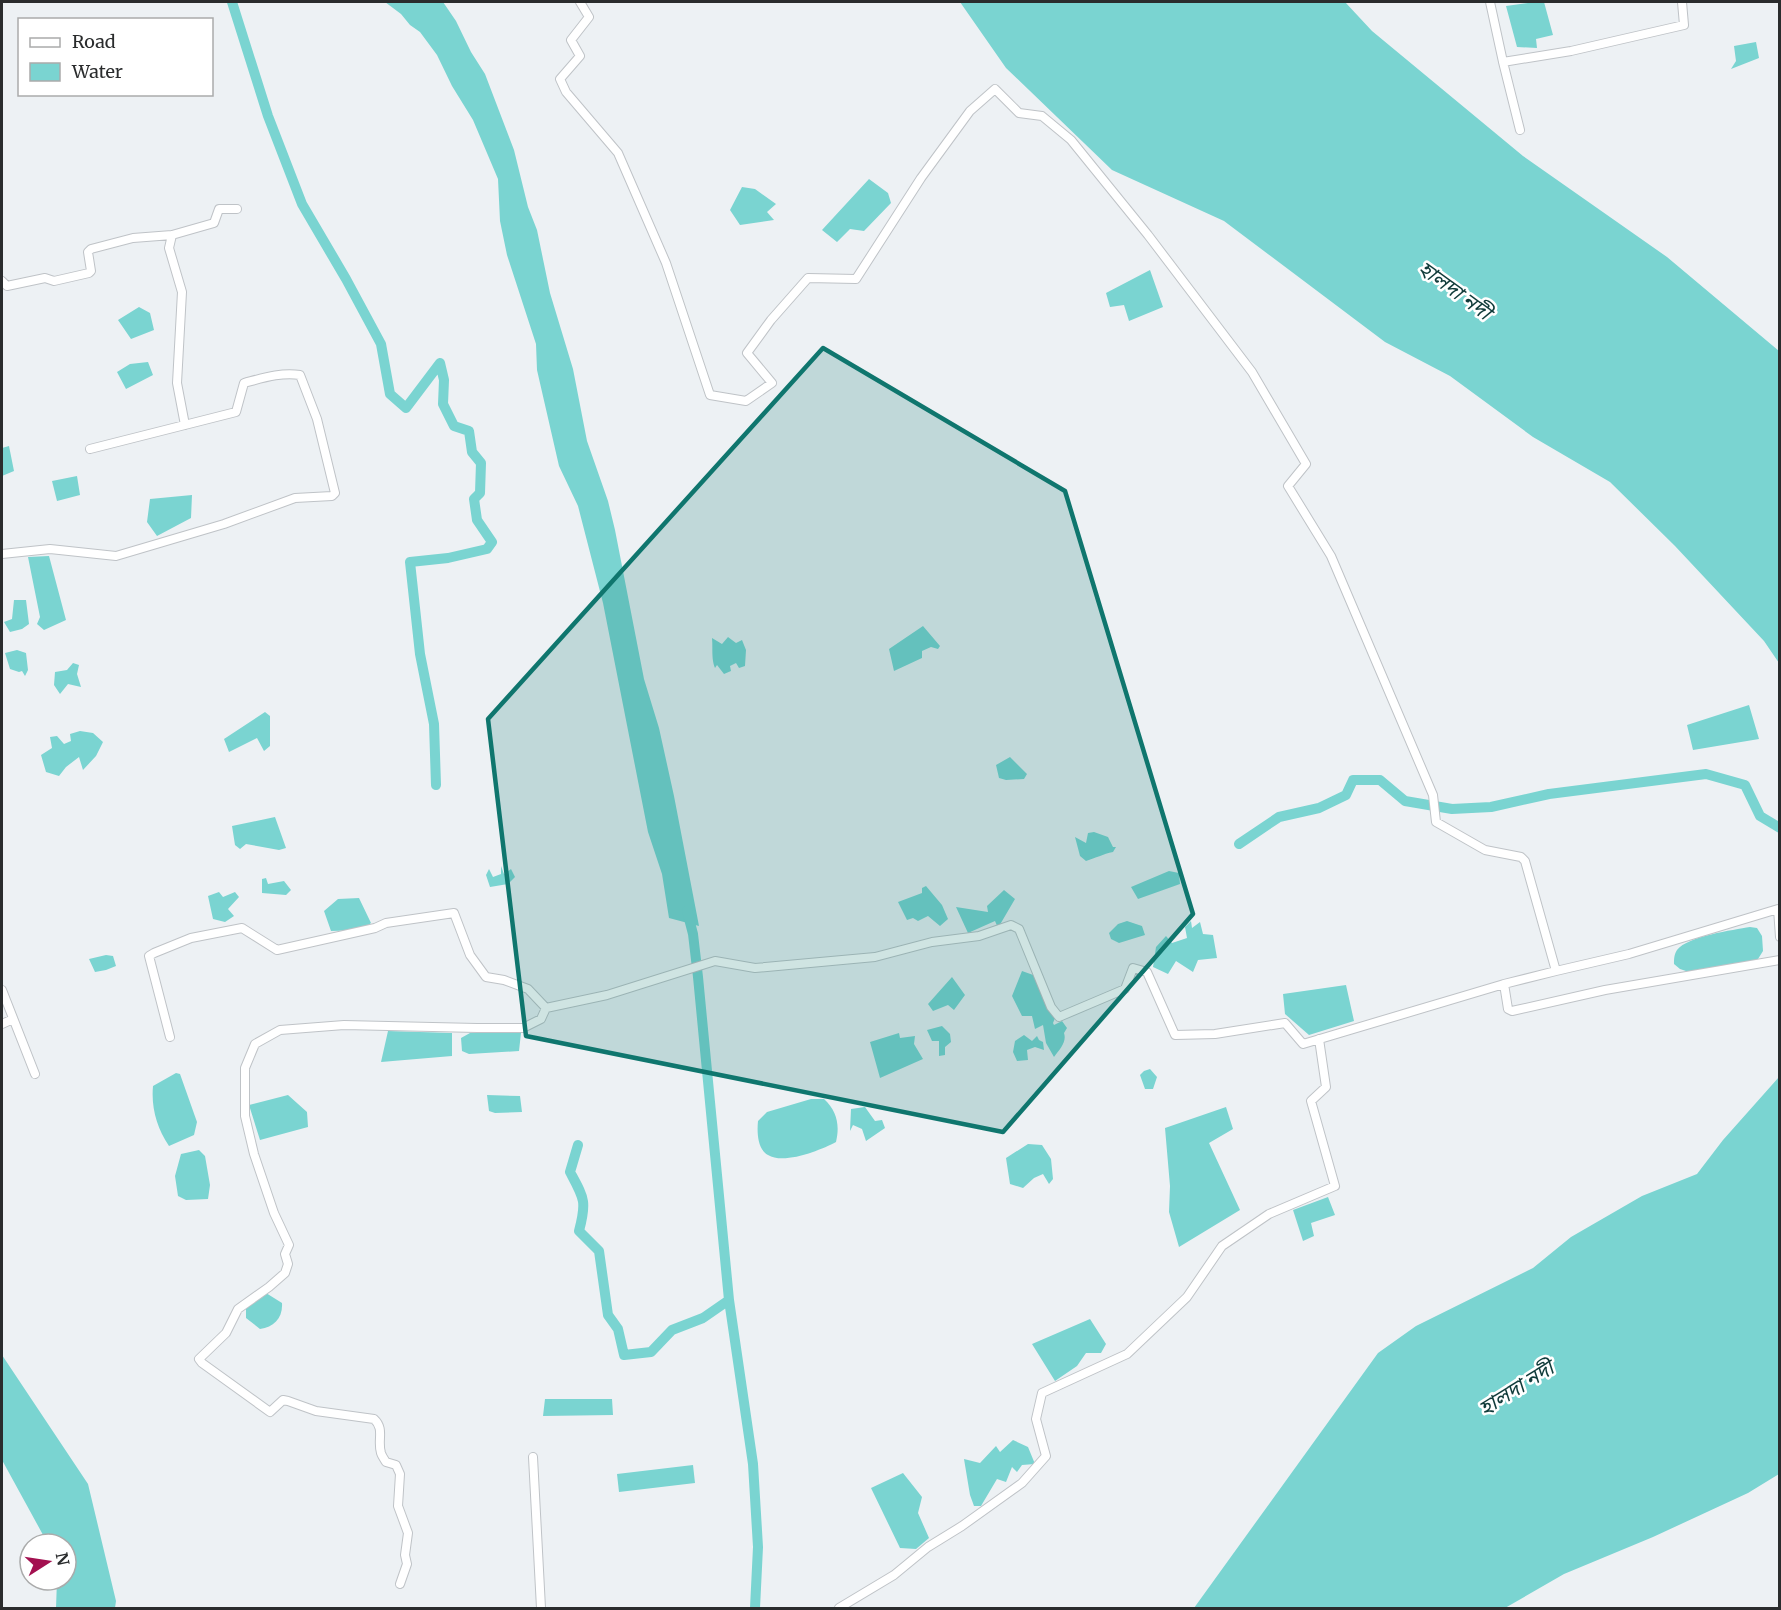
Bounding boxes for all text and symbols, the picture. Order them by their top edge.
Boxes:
legend [18,18,213,96]
text: Road [72,30,116,53]
text: Water [71,60,123,83]
water label: হালদা নদী [1413,254,1500,328]
water label: হালদা নদী [1473,1352,1562,1422]
north arrow [18,1532,78,1592]
text: N [52,1551,74,1567]

